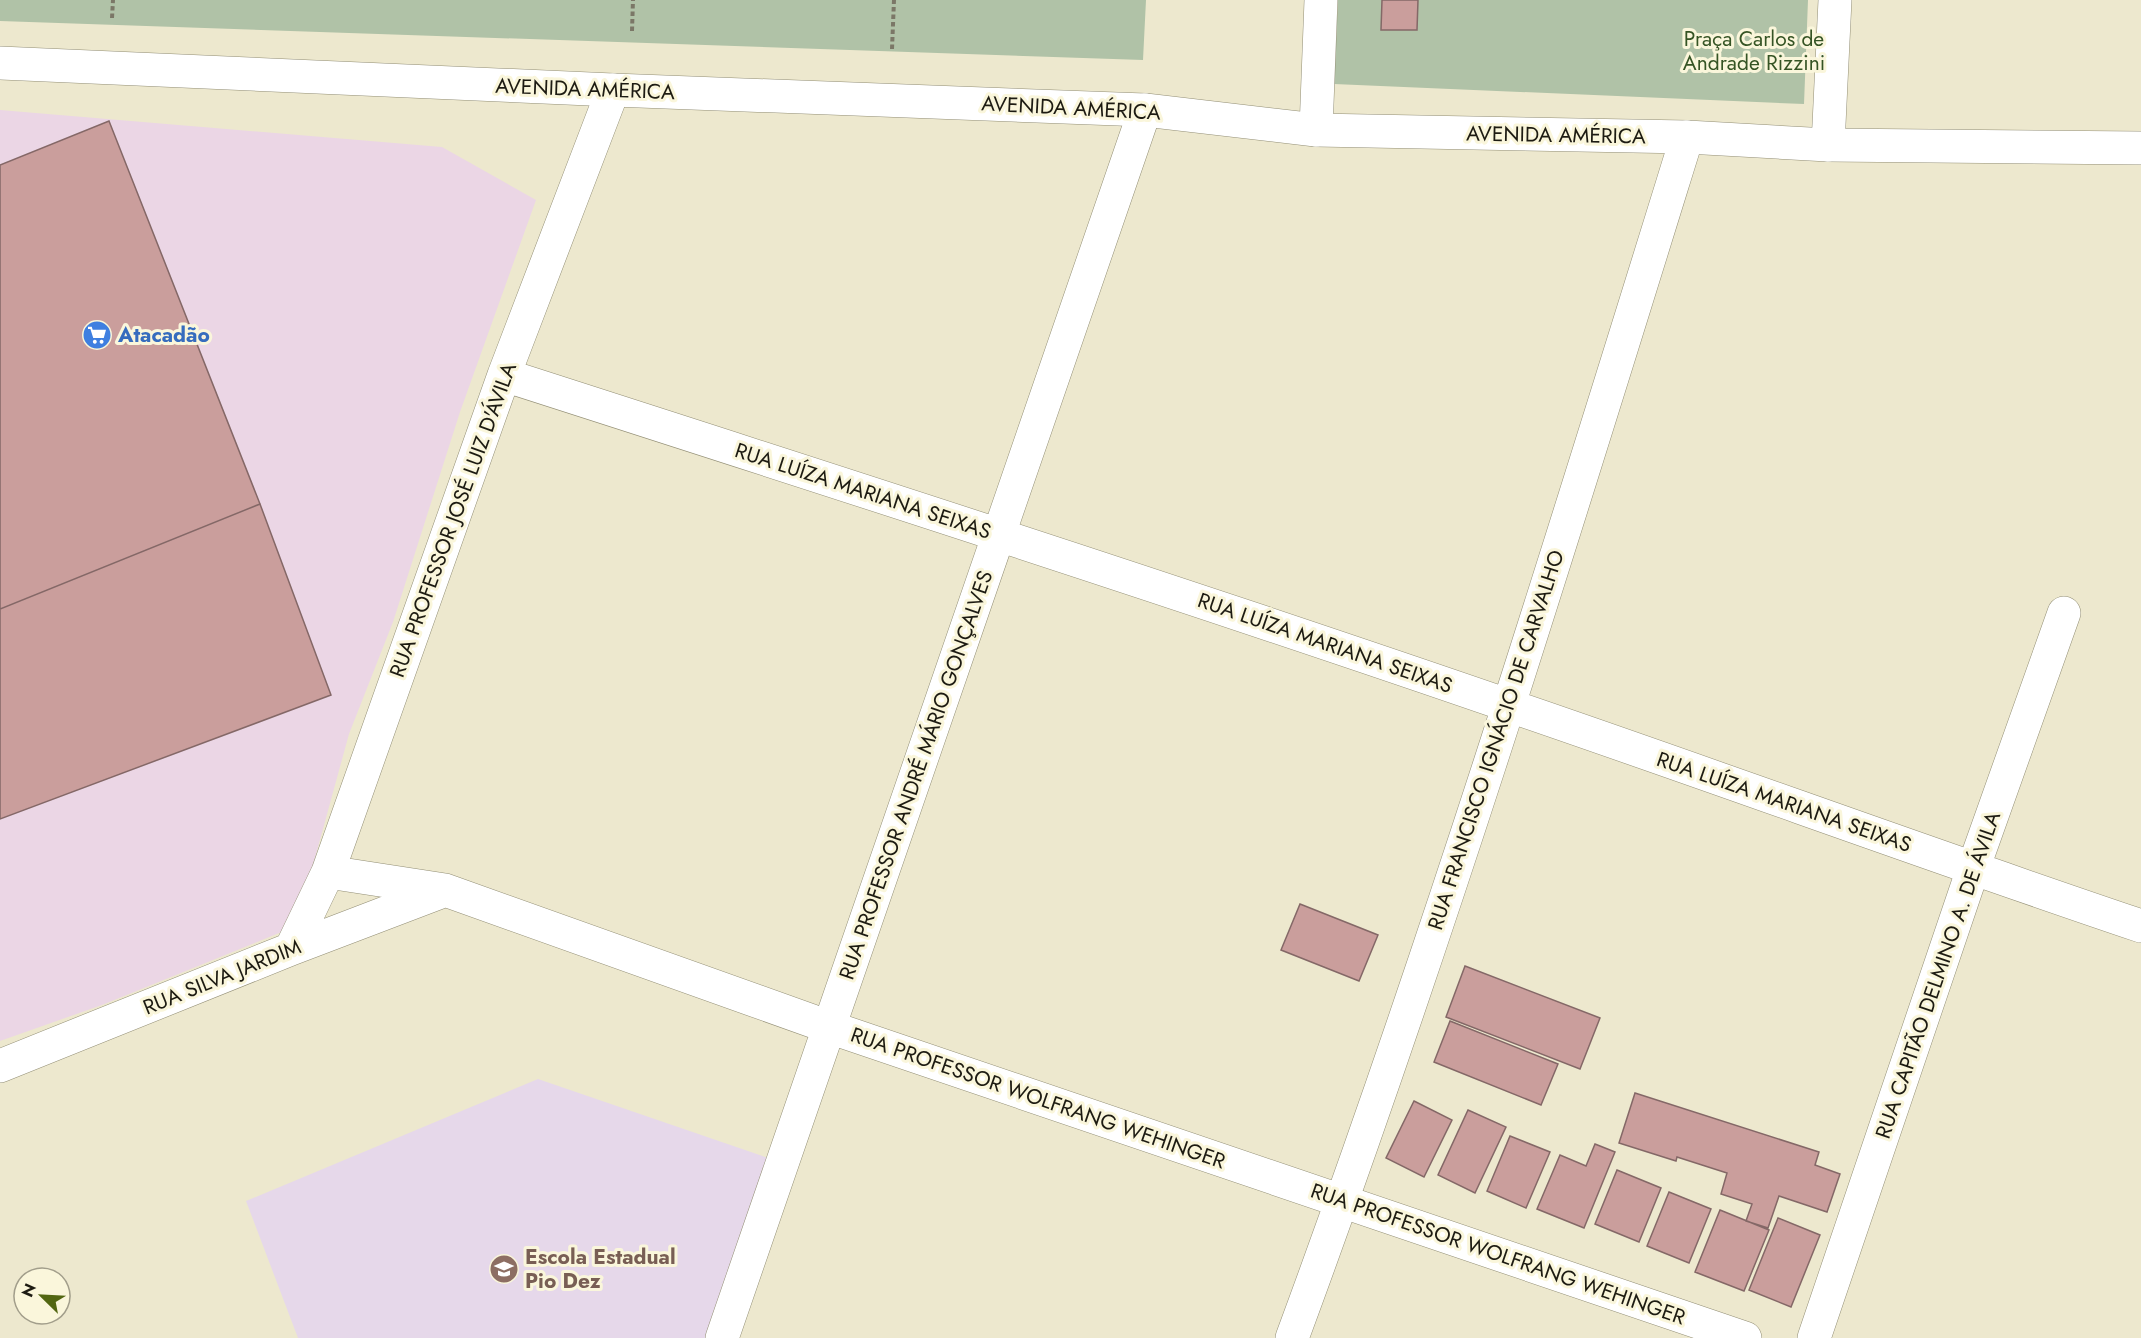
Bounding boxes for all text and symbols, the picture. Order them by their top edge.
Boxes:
park label: Praça Carlos de Andrade Rizzini [1683,24,1825,78]
street label: AVENIDA AMÉRICA [495,71,675,107]
street label: AVENIDA AMÉRICA [981,88,1162,128]
street label: AVENIDA AMÉRICA [1466,118,1646,152]
supermarket icon: Atacadão [81,319,113,351]
place label: Atacadão [117,320,210,350]
street label: RUA PROFESSOR JOSÉ LUIZ D'ÁVILA [382,358,524,682]
street label: RUA LUÍZA MARIANA SEIXAS [731,435,995,547]
street label: RUA FRANCISCO IGNÁCIO DE CARVALHO [1420,546,1572,934]
street label: RUA PROFESSOR ANDRÉ MÁRIO GONÇALVES [832,566,1000,984]
street label: RUA LUÍZA MARIANA SEIXAS [1194,585,1456,701]
street label: RUA LUÍZA MARIANA SEIXAS [1653,744,1915,860]
street label: RUA CAPITÃO DELMINO A. DE ÁVILA [1868,807,2008,1142]
street label: RUA SILVA JARDIM [138,932,306,1022]
street label: RUA PROFESSOR WOLFRANG WEHINGER [847,1020,1230,1176]
street label: RUA PROFESSOR WOLFRANG WEHINGER [1307,1176,1690,1332]
place label: Escola Estadual Pio Dez [525,1242,676,1296]
school or university icon: Escola Estadual Pio Dez [488,1253,520,1285]
north arrow [12,1266,72,1326]
text: N [16,1280,42,1301]

